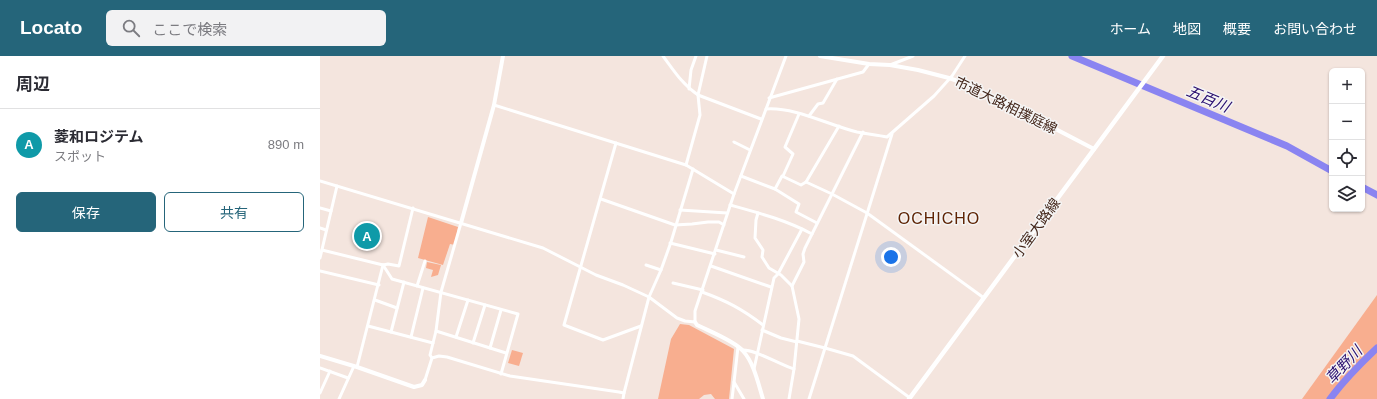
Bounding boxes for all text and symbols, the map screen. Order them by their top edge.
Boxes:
search box [106,10,386,46]
text: Locato [20,17,82,38]
icon: search [120,17,142,39]
text: ここで検索 [152,21,227,38]
text: ホーム [1109,21,1151,37]
text: 地図 [1173,21,1201,37]
text: 概要 [1223,21,1251,37]
text: お問い合わせ [1273,21,1357,37]
map controls [1329,68,1365,212]
button: + [1329,68,1365,104]
street label: 市道大路相撲庭線 [952,73,1060,137]
text: 周辺 [16,75,50,94]
water label: 五百川 [1184,82,1234,116]
button: − [1329,104,1365,140]
text: 菱和ロジテム [54,128,144,145]
text: A [24,137,34,152]
text: 890 m [268,137,304,152]
button: locate [1329,140,1365,176]
text: スポット [54,149,106,164]
button: layers [1329,176,1365,212]
button: 保存 [16,192,156,232]
button: 共有 [164,192,304,232]
street label: 小室大路線 [1009,195,1063,261]
district label: OCHICHO [898,210,980,227]
pin: A [354,221,380,251]
your location [881,247,901,267]
water label: 草野川 [1322,341,1367,387]

